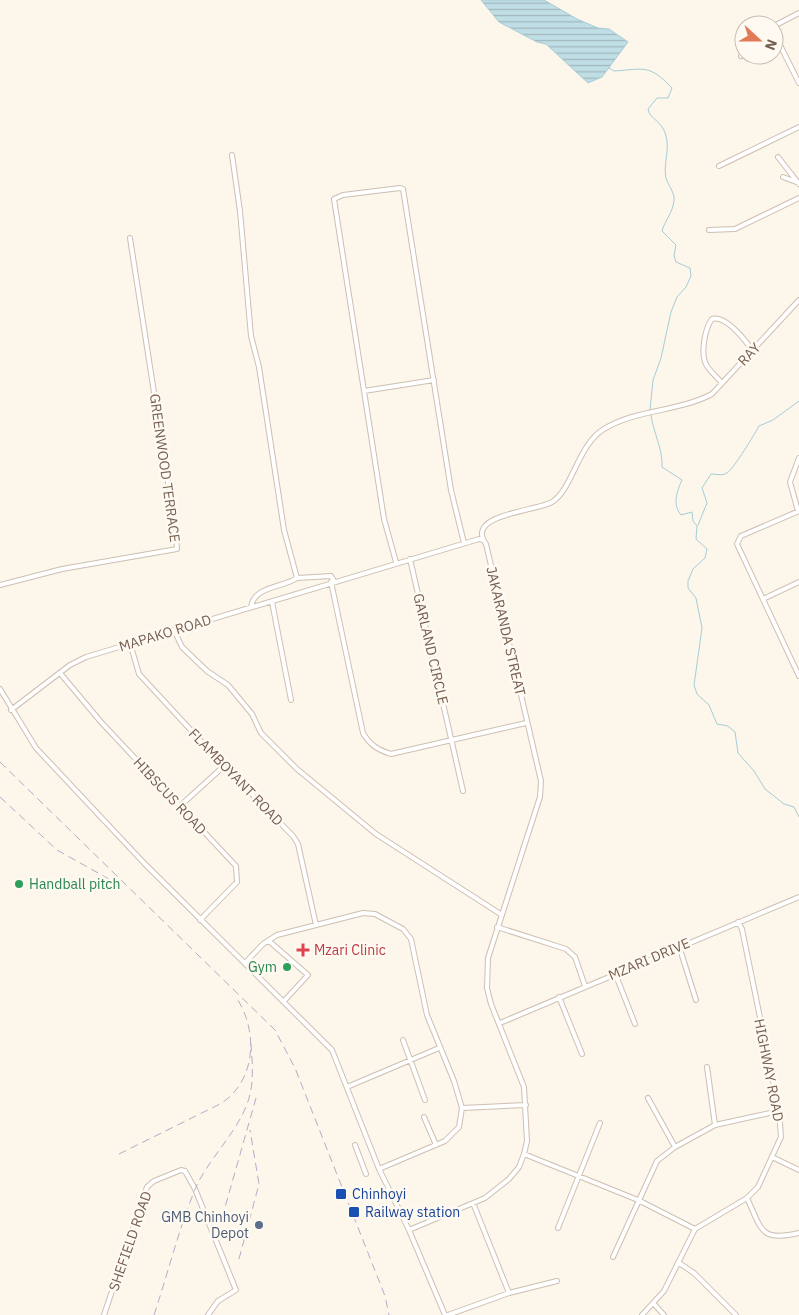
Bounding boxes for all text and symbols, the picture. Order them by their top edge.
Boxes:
north arrow [734,15,784,65]
text: N [761,37,781,53]
street label: RAY [734,338,765,369]
street label: GREENWOOD TERRACE [146,393,184,543]
street label: JAKARANDA STREAT [482,564,530,698]
street label: GARLAND CIRCLE [409,592,453,706]
street label: MAPAKO ROAD [117,610,213,656]
street label: FLAMBOYANT ROAD [185,724,287,830]
street label: HIBSCUS ROAD [130,754,210,838]
place label: Handball pitch [29,875,120,893]
marker: Handball pitch [13,878,25,890]
street label: MZARI DRIVE [605,934,693,984]
place label: Mzari Clinic [314,941,386,959]
marker: Mzari Clinic [296,943,310,957]
place label: Gym [248,958,277,976]
marker: Gym [281,961,293,973]
street label: HIGHWAY ROAD [750,1017,788,1123]
place label: Chinhoyi [352,1185,406,1203]
marker: Chinhoyi [334,1187,348,1201]
street label: SHEFIELD ROAD [104,1189,156,1293]
place label: Railway station [365,1203,460,1221]
marker: Railway station [347,1205,361,1219]
place label: GMB Chinhoyi Depot [161,1208,249,1242]
marker: GMB Chinhoyi Depot [253,1219,265,1231]

